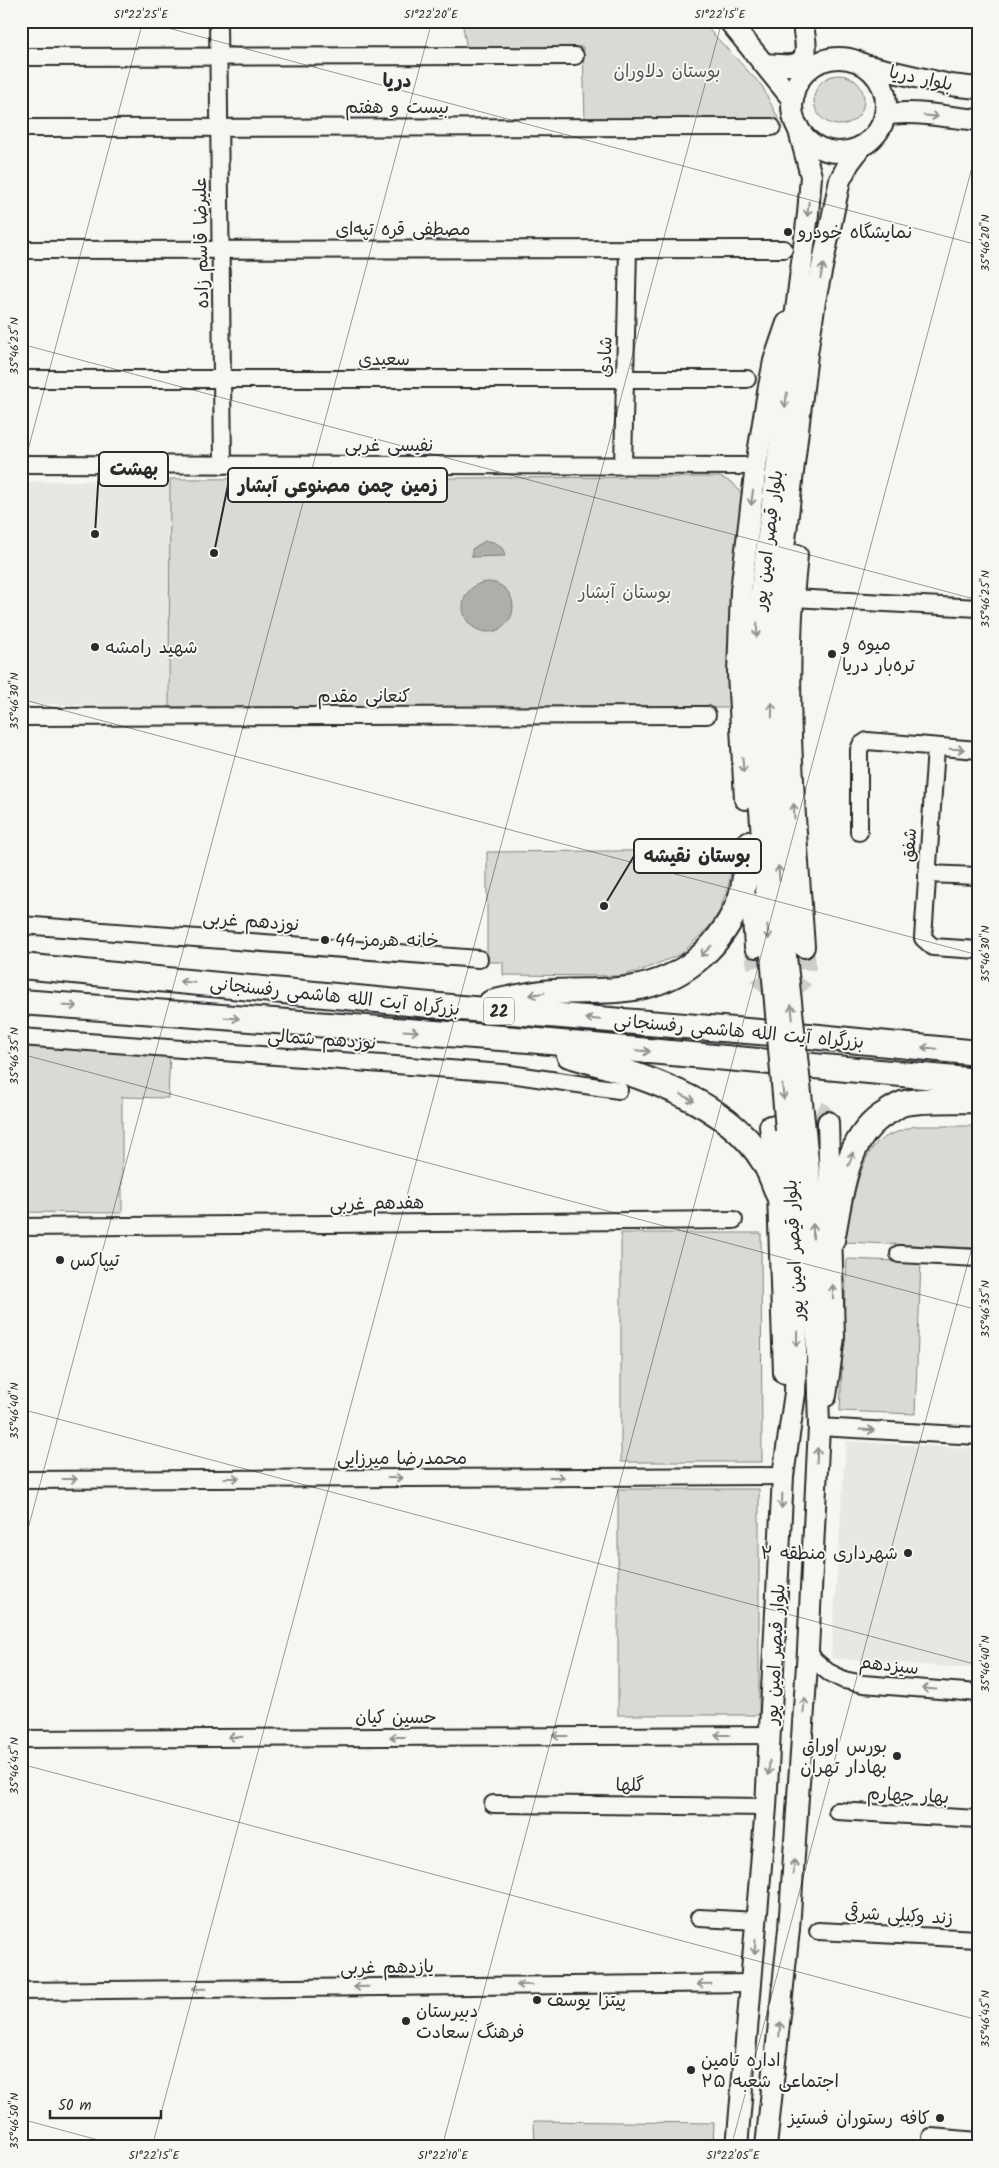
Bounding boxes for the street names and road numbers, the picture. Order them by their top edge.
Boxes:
street label: بلوار دریا [886,59,955,100]
street label: بیست و هفتم [345,94,449,123]
street label: علیرضا قاسم زاده [187,177,218,309]
street label: مصطفی قره تپه‌ای [335,216,471,245]
street label: شادی [591,336,622,378]
street label: سعیدی [358,346,410,375]
street label: نفیسی غربی [345,432,433,461]
street label: بلوار قیصر امین پور [746,469,792,614]
street label: کنعانی مقدم [317,683,411,712]
street label: شفق [895,827,926,863]
street label: نوزدهم غربی [202,905,300,940]
street label: بزرگراه آیت الله هاشمی رفسنجانی [209,970,461,1025]
road number: 22 [484,998,514,1024]
street label: بزرگراه آیت الله هاشمی رفسنجانی [613,1007,865,1058]
street label: نوزدهم شمالی [267,1022,377,1059]
street label: بلوار قیصر امین پور [777,1179,814,1323]
street label: هفدهم غربی [330,1189,425,1220]
street label: محمدرضا میرزایی [337,1445,467,1474]
street label: بلوار قیصر امین پور [758,1583,795,1727]
street label: سیزدهم [858,1649,920,1684]
street label: حسین کیان [355,1704,437,1733]
street label: گلها [615,1772,645,1801]
street label: بهار چهارم [866,1780,950,1813]
street label: زند وکیلی شرقی [844,1899,954,1934]
street label: یازدهم غربی [340,1953,434,1984]

